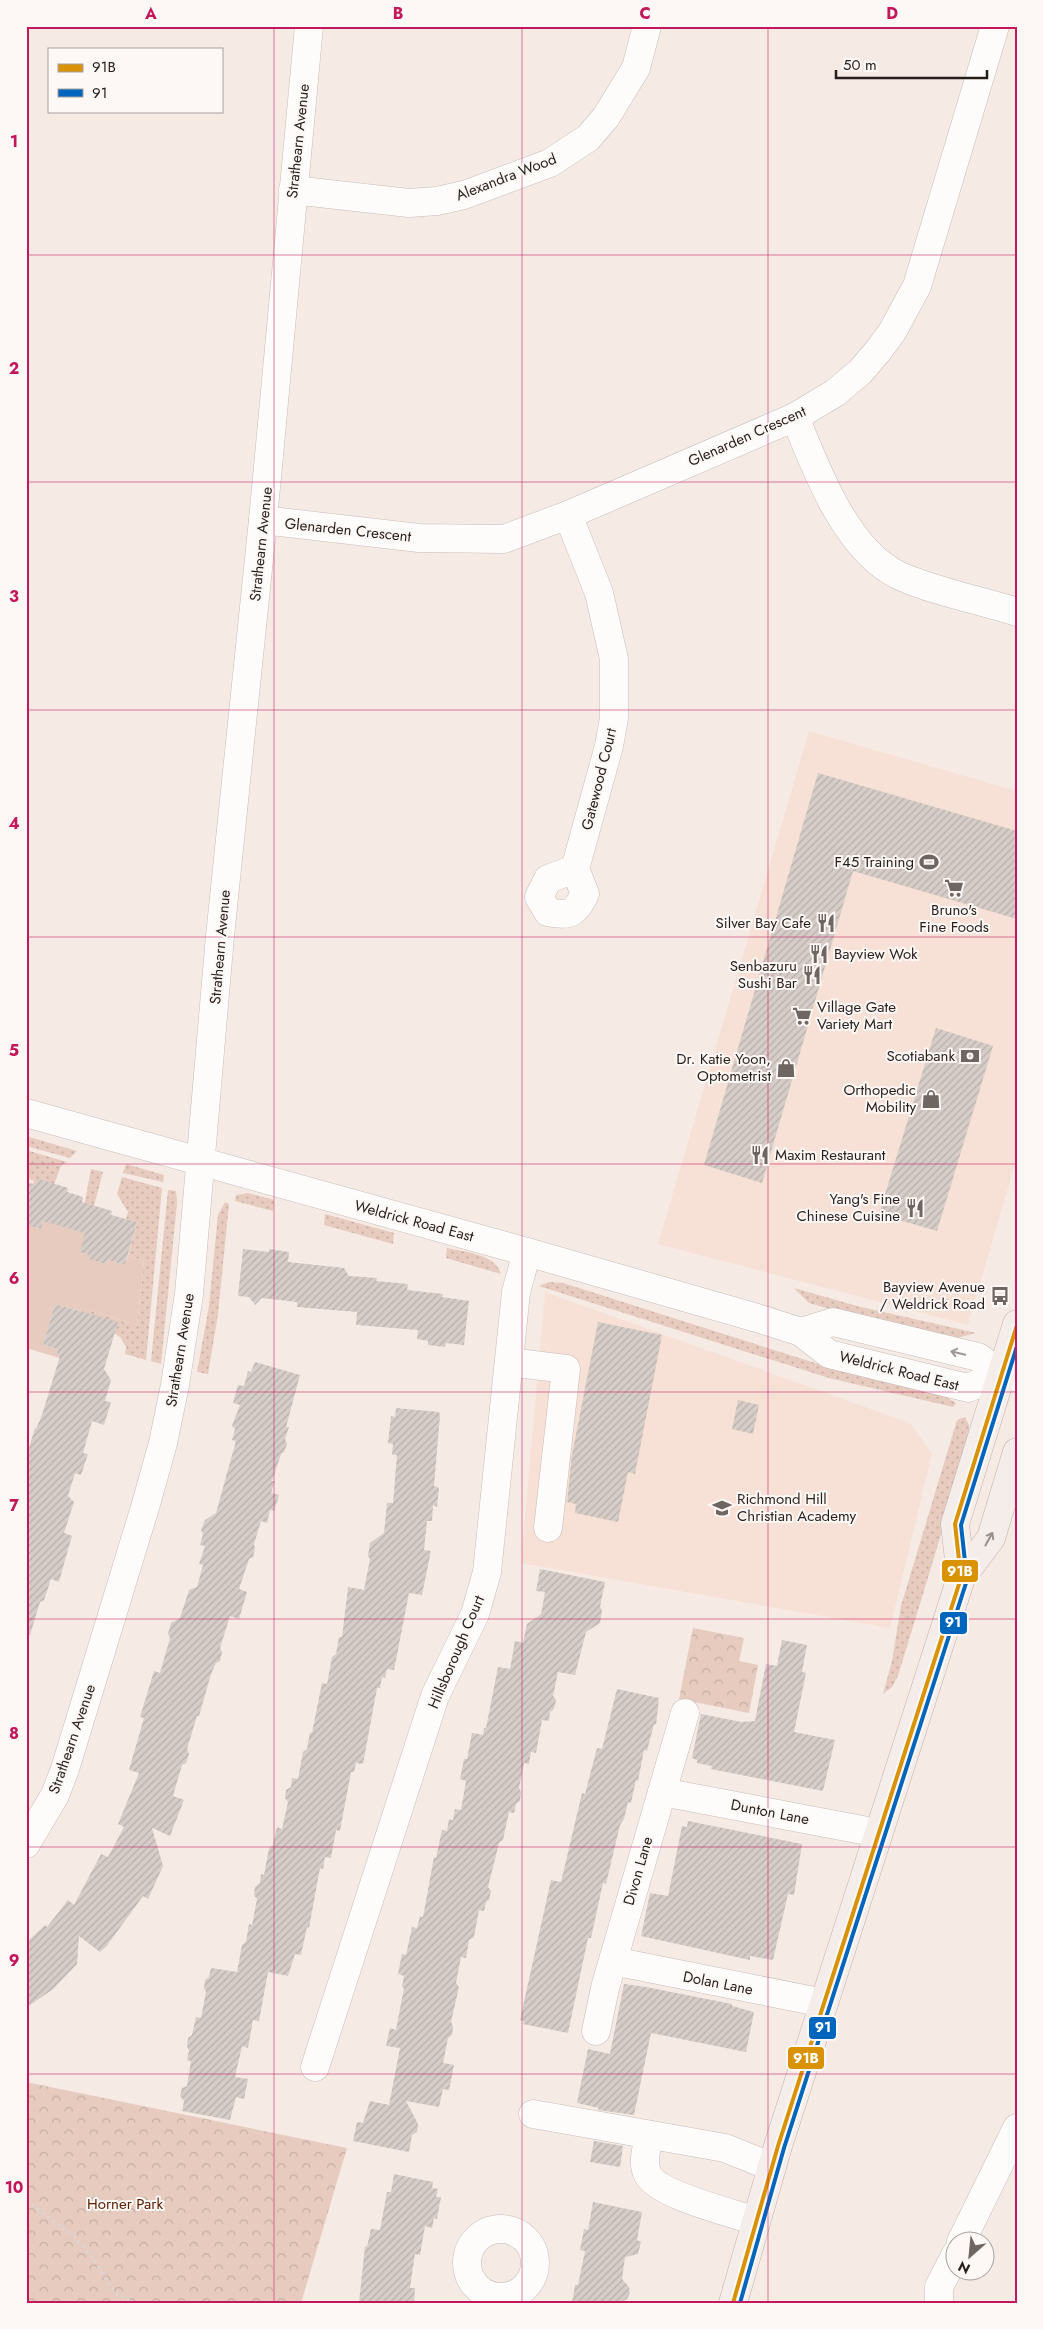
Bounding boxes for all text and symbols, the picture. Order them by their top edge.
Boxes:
text: A [144,2,157,25]
text: B [393,2,403,25]
text: C [639,2,651,25]
text: D [886,2,898,25]
legend [48,48,222,112]
scale bar [836,48,987,80]
text: 50 m [843,54,877,76]
text: 91B [92,56,116,78]
text: 91 [92,82,107,104]
street label: Strathearn Avenue [281,82,315,199]
text: 1 [10,130,18,153]
street label: Alexandra Wood [452,148,560,206]
text: 2 [9,357,19,380]
street label: Glenarden Crescent [685,400,810,472]
street label: Strathearn Avenue [244,485,278,602]
street label: Glenarden Crescent [284,512,413,548]
text: 3 [9,585,19,608]
street label: Gatewood Court [576,725,622,832]
text: 4 [8,812,20,835]
place label: F45 Training [835,851,914,873]
sports icon: F45 Training [918,851,940,873]
supermarket icon: Bruno's Fine Foods [943,877,965,899]
street label: Strathearn Avenue [204,889,236,1005]
place label: Bruno's Fine Foods [919,899,989,938]
place label: Silver Bay Cafe [716,912,811,934]
restaurant icon: Silver Bay Cafe [815,912,837,934]
restaurant icon: Bayview Wok [808,943,830,965]
place label: Bayview Wok [834,943,918,965]
place label: Senbazuru Sushi Bar [730,955,798,994]
restaurant icon: Senbazuru Sushi Bar [801,964,823,986]
place label: Village Gate Variety Mart [817,996,896,1035]
supermarket icon: Village Gate Variety Mart [791,1005,813,1027]
text: 5 [9,1039,19,1062]
place label: Scotiabank [886,1045,955,1067]
bank icon: Scotiabank [959,1045,981,1067]
place label: Dr. Katie Yoon, Optometrist [676,1048,771,1087]
shop icon: Dr. Katie Yoon, Optometrist [775,1057,797,1079]
place label: Orthopedic Mobility [843,1079,916,1118]
shop icon: Orthopedic Mobility [920,1088,942,1110]
restaurant icon: Maxim Restaurant [749,1144,771,1166]
place label: Maxim Restaurant [775,1144,886,1166]
place label: Yang's Fine Chinese Cuisine [796,1188,900,1227]
street label: Weldrick Road East [352,1195,476,1248]
restaurant icon: Yang's Fine Chinese Cuisine [904,1197,926,1219]
text: 6 [9,1267,19,1290]
place label: Bayview Avenue / Weldrick Road [880,1276,985,1315]
bus stop icon: Bayview Avenue / Weldrick Road [989,1285,1011,1307]
street label: Strathearn Avenue [160,1291,200,1408]
street label: Weldrick Road East [837,1345,962,1397]
one-way arrow [951,1348,967,1357]
place label: Richmond Hill Christian Academy [737,1488,857,1527]
text: 7 [9,1494,19,1517]
school or university icon: Richmond Hill Christian Academy [711,1497,733,1519]
one-way arrow [984,1532,994,1546]
line badge: 91B [941,1559,979,1583]
text: 91B [947,1561,973,1581]
street label: Hillsborough Court [422,1592,490,1712]
line badge: 91 [939,1611,968,1635]
text: 91 [945,1612,961,1632]
street label: Strathearn Avenue [43,1681,101,1797]
text: 8 [9,1722,19,1745]
street label: Dunton Lane [729,1794,811,1830]
street label: Divon Lane [618,1834,658,1908]
text: 9 [9,1949,19,1972]
street label: Dolan Lane [681,1965,755,2001]
line badge: 91 [808,2016,837,2040]
text: 91 [815,2017,831,2037]
line badge: 91B [787,2046,825,2070]
text: 91B [793,2048,819,2068]
text: 10 [5,2176,23,2199]
park label: Horner Park [87,2193,163,2215]
north arrow [946,2232,996,2282]
text: N [955,2256,974,2279]

